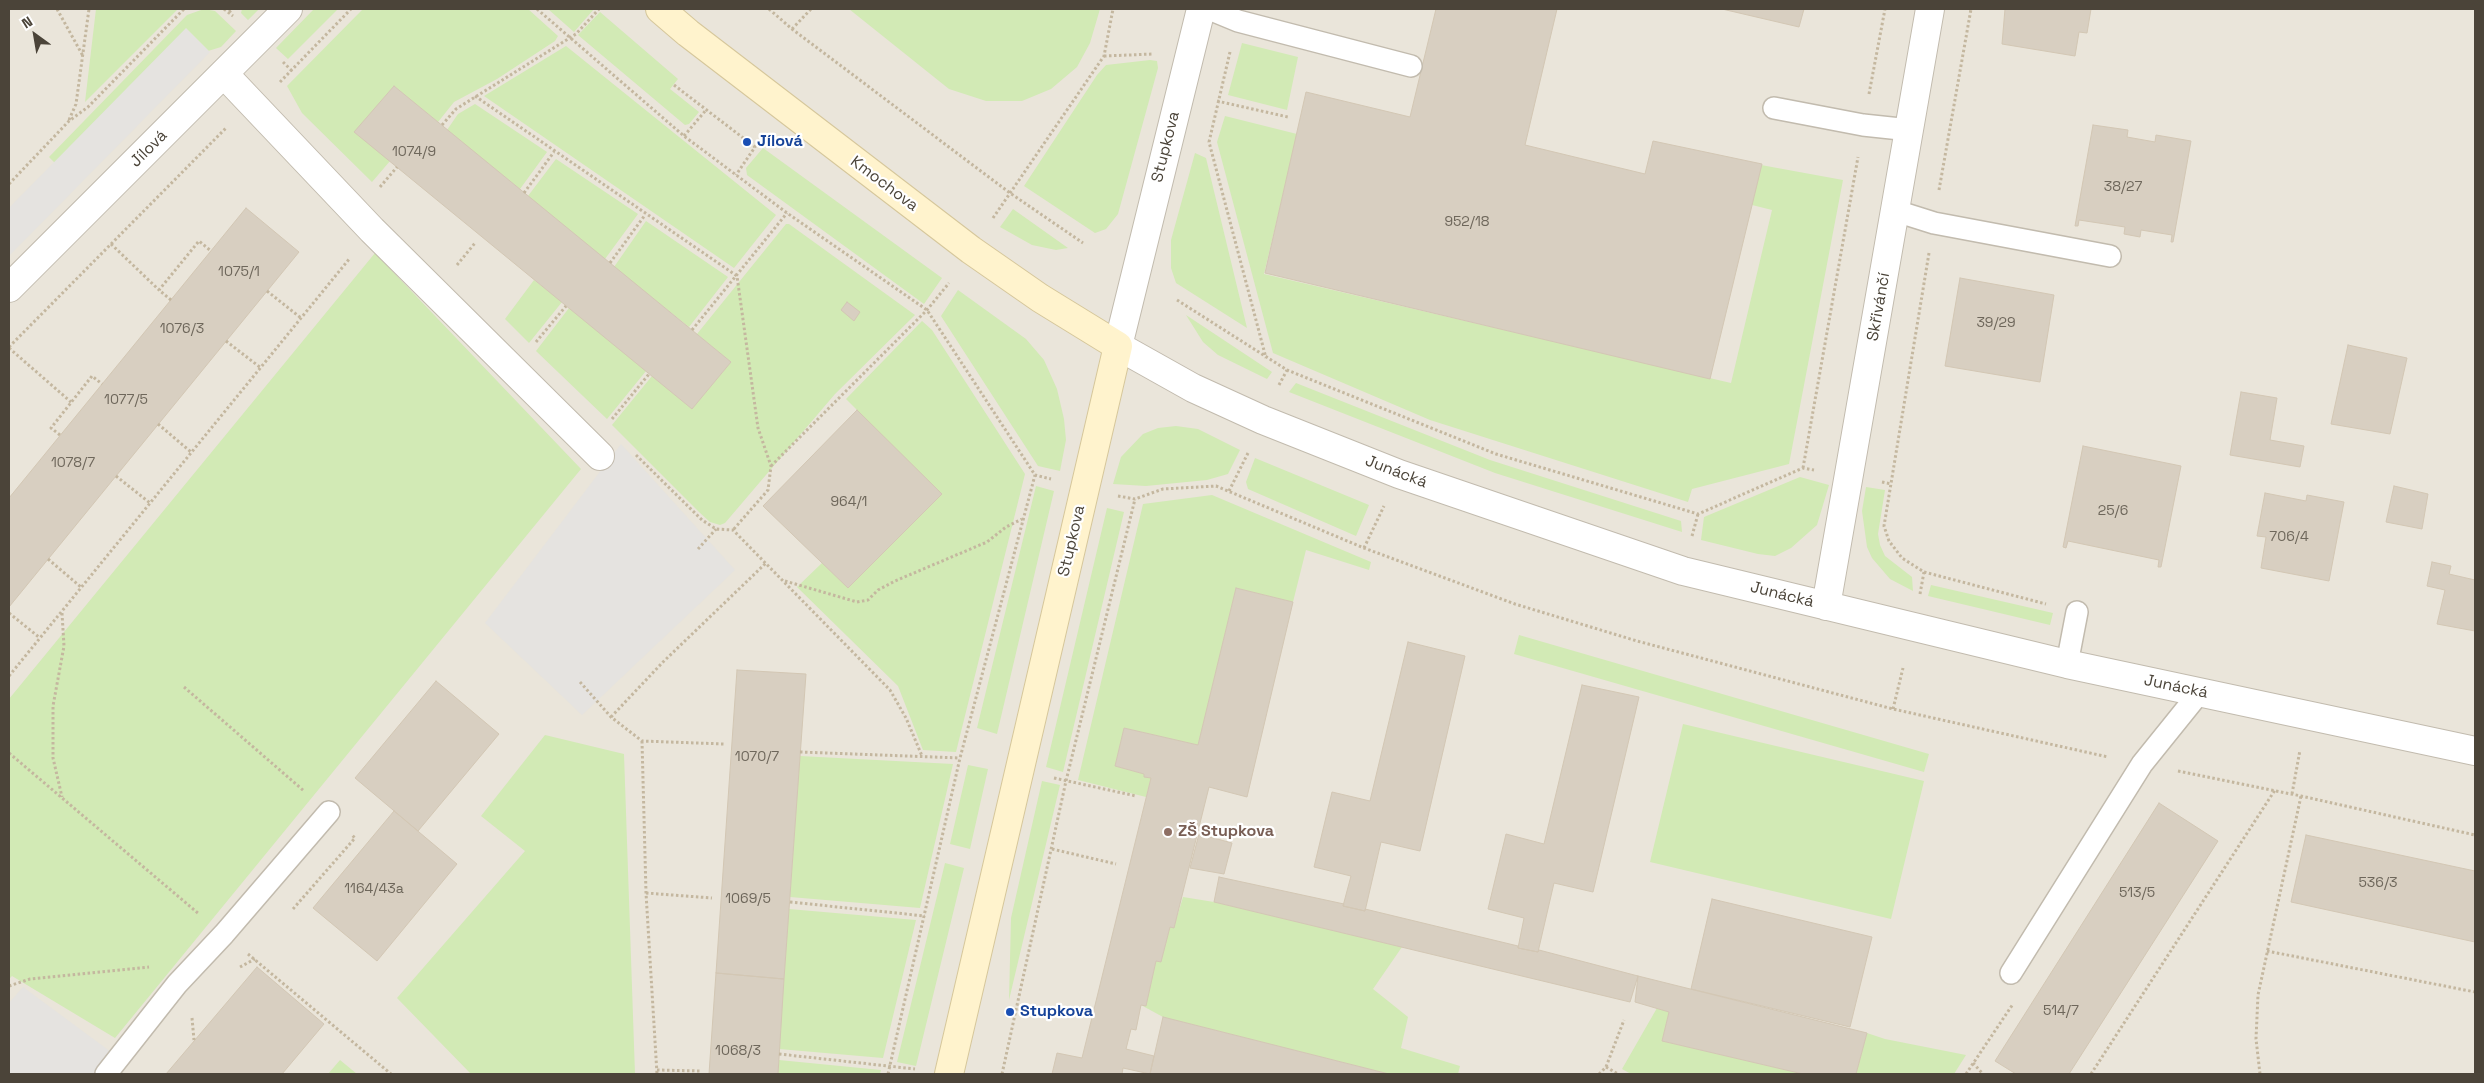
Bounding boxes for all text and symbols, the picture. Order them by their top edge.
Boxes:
north arrow [10,10,60,60]
text: N [18,12,36,32]
street label: Stupkova [1148,109,1184,185]
street label: Jílová [126,126,172,172]
place label: Jílová [757,132,803,152]
marker: Jílová [741,136,753,148]
house number: 1074/9 [392,144,436,160]
street label: Kmochova [846,152,922,216]
house number: 38/27 [2104,179,2142,195]
house number: 952/18 [1444,214,1490,230]
house number: 1075/1 [218,264,260,280]
street label: Skřivánčí [1864,271,1894,343]
house number: 39/29 [1976,315,2016,331]
house number: 1076/3 [160,321,204,337]
house number: 1077/5 [104,392,148,408]
street label: Junácká [1362,451,1430,493]
house number: 1078/7 [51,455,95,471]
house number: 964/1 [831,494,867,510]
street label: Stupkova [1054,503,1090,579]
house number: 25/6 [2098,503,2128,519]
house number: 706/4 [2269,529,2309,545]
street label: Junácká [1748,578,1816,612]
street label: Junácká [2142,671,2210,703]
house number: 1070/7 [735,749,779,765]
place label: ZŠ Stupkova [1178,822,1274,842]
marker: ZŠ Stupkova [1162,826,1174,838]
house number: 536/3 [2358,875,2398,891]
house number: 1164/43a [344,881,404,897]
house number: 513/5 [2119,885,2155,901]
house number: 1069/5 [725,891,771,907]
place label: Stupkova [1020,1002,1093,1022]
house number: 514/7 [2043,1003,2079,1019]
marker: Stupkova [1004,1006,1016,1018]
house number: 1068/3 [715,1043,761,1059]

